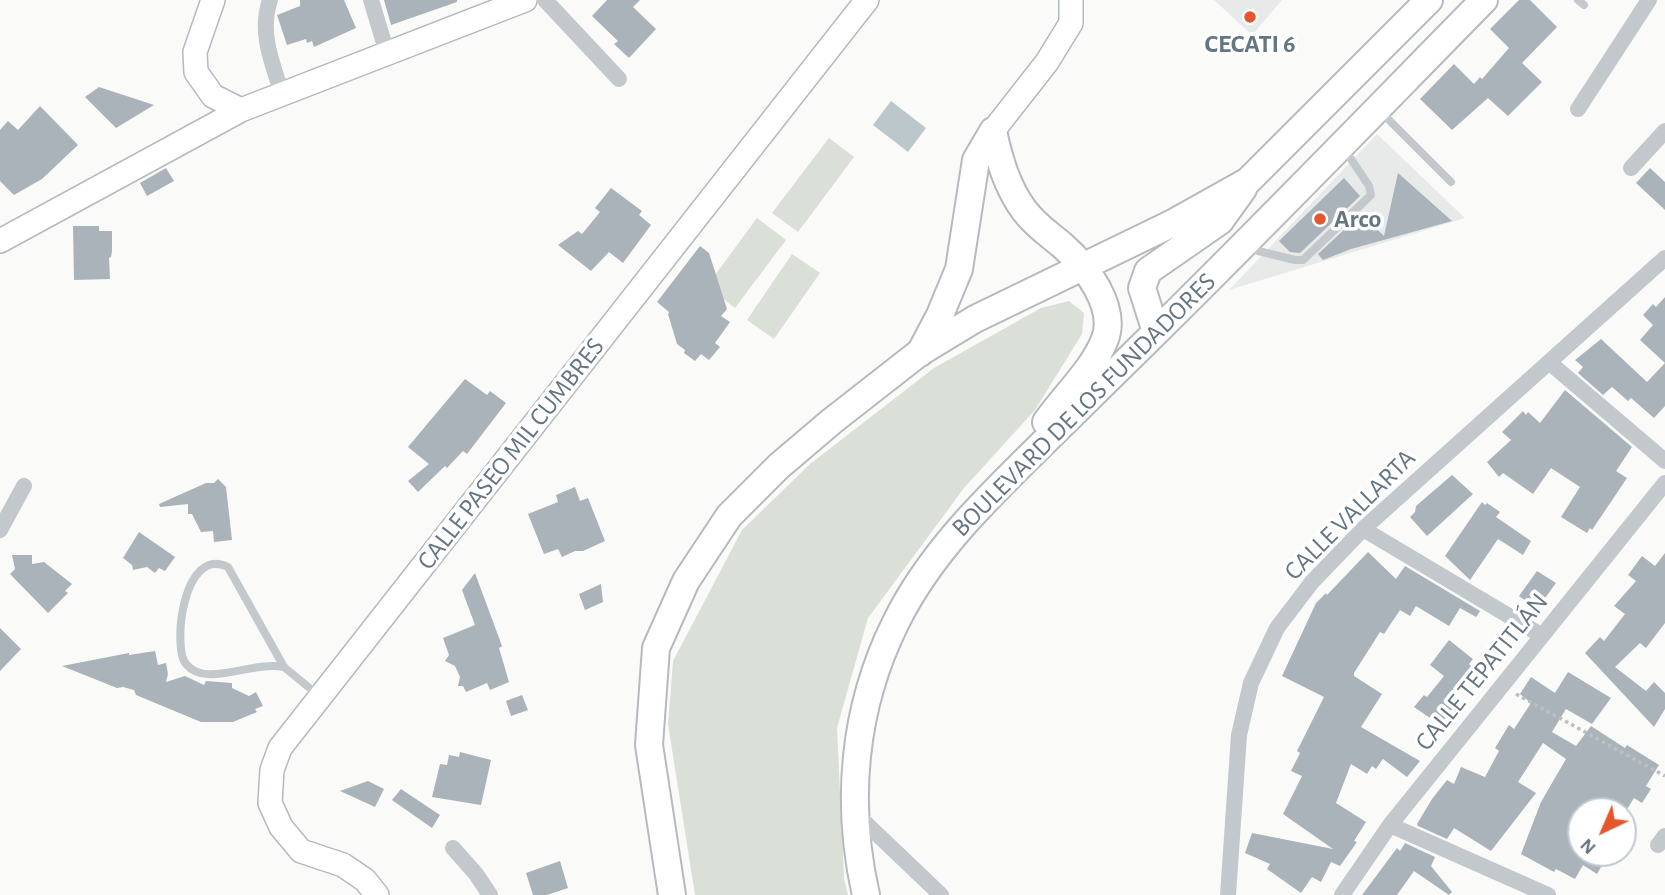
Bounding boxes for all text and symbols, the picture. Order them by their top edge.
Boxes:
marker: CECATI 6 [1242,9,1258,25]
place label: CECATI 6 [1204,28,1296,60]
place label: Arco [1334,203,1381,235]
marker: Arco [1312,211,1328,227]
street label: BOULEVARD DE LOS FUNDADORES [945,266,1223,544]
street label: CALLE PASEO MIL CUMBRES [411,332,611,576]
street label: CALLE VALLARTA [1278,443,1422,587]
street label: CALLE TEPATITLÁN [1409,587,1555,757]
north arrow [1567,797,1637,867]
text: N [1577,835,1600,857]

